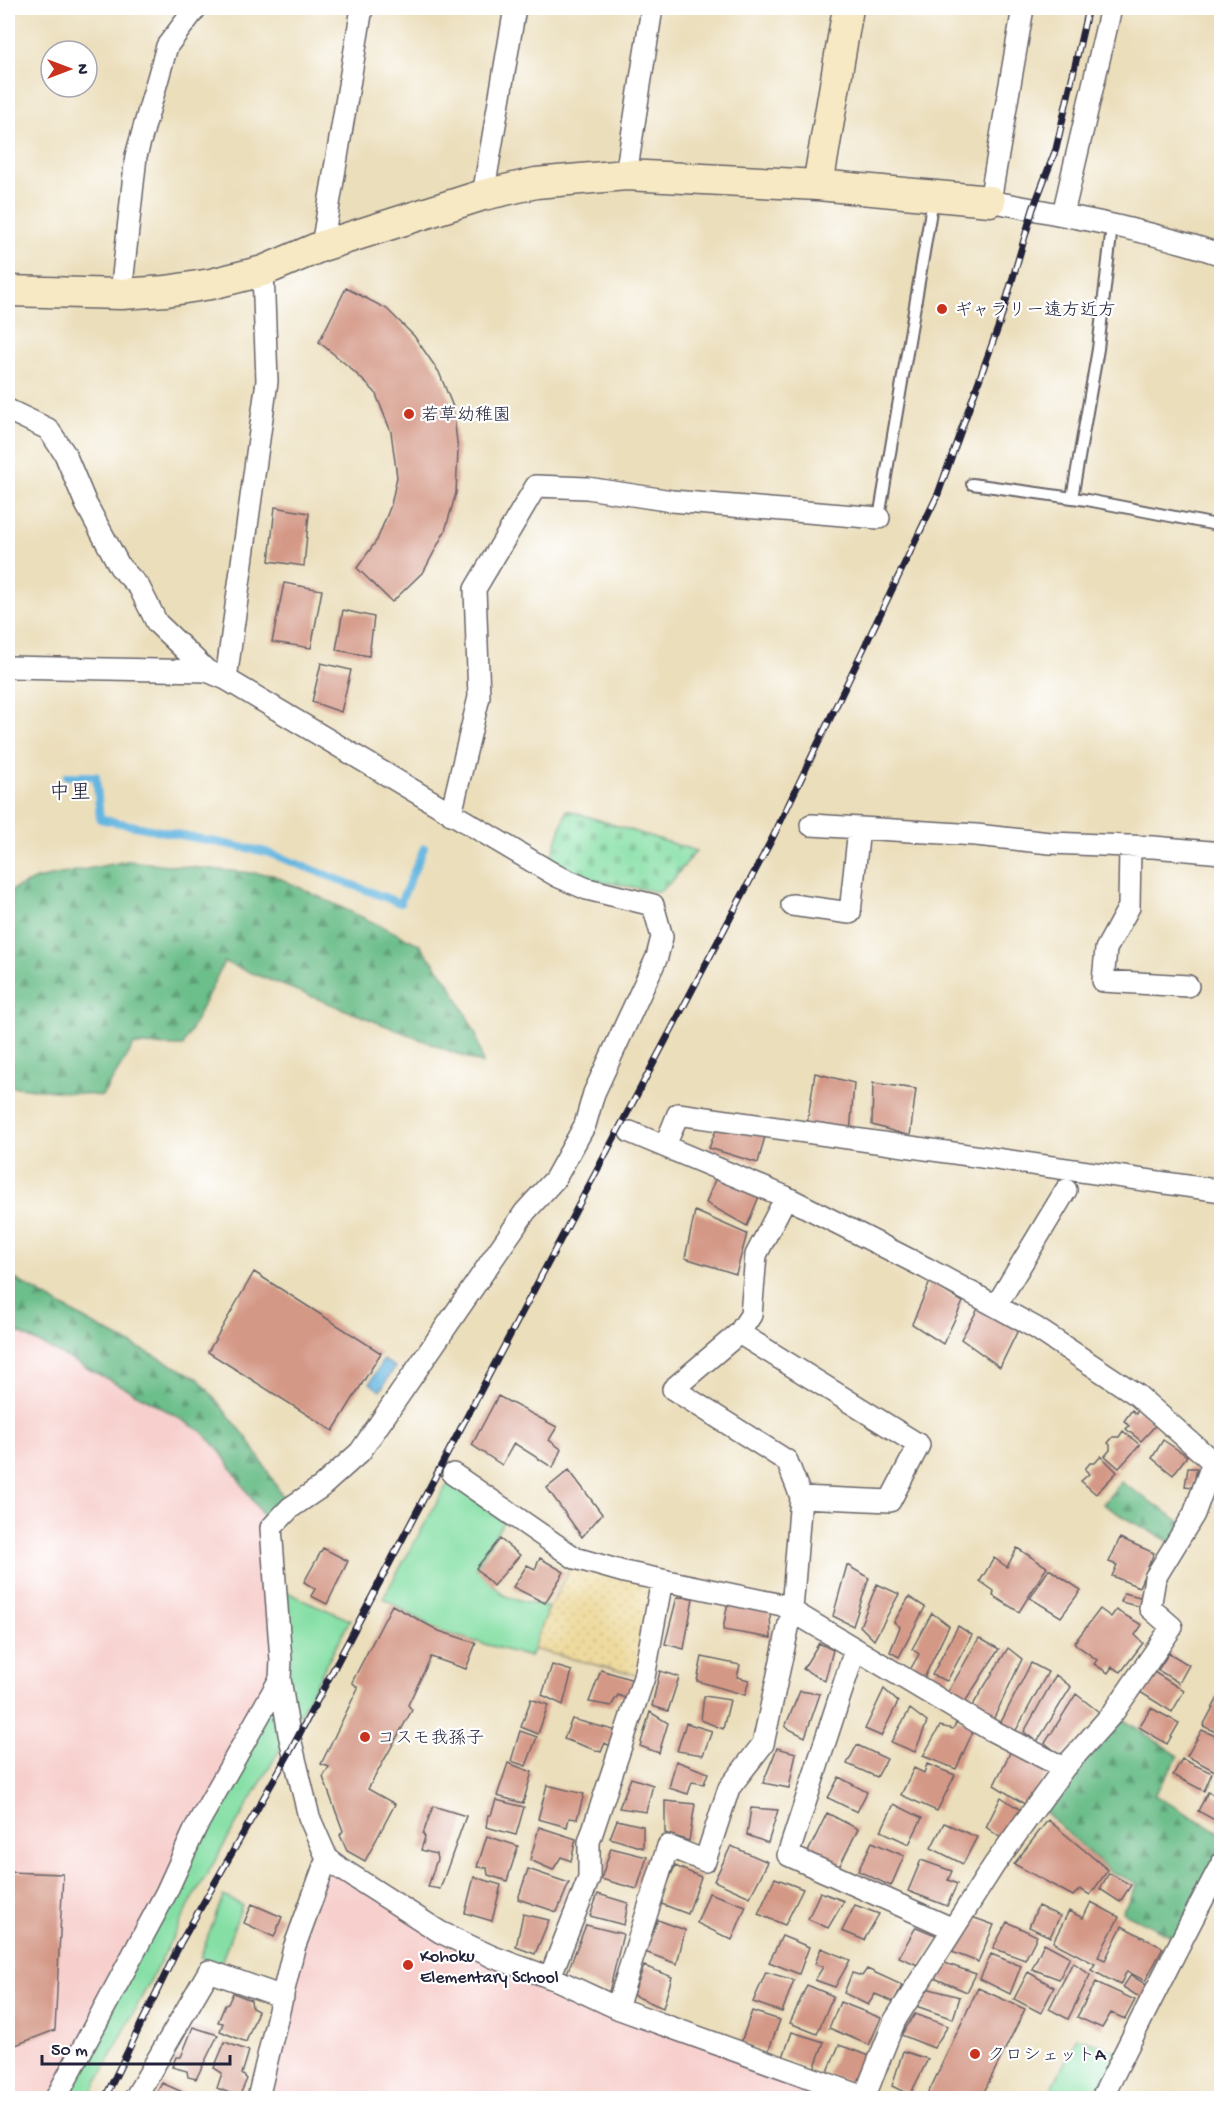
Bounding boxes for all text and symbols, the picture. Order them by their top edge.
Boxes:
north arrow [39,39,99,99]
text: N [71,64,90,75]
place label: ギャラリー遠方近方 [954,300,1116,322]
marker: ギャラリー遠方近方 [935,302,949,316]
place label: 若草幼稚園 [421,405,511,427]
marker: 若草幼稚園 [402,407,416,421]
district label: 中里 [49,780,91,807]
place label: コスモ我孫子 [377,1728,484,1750]
marker: コスモ我孫子 [358,1730,372,1744]
place label: Kohoku Elementary School [420,1947,559,1989]
marker: Kohoku Elementary School [401,1958,415,1972]
scale bar [42,2028,230,2066]
text: 50 m [51,2041,88,2062]
place label: クロシェットA [987,2046,1107,2067]
marker: クロシェットA [968,2047,982,2061]

